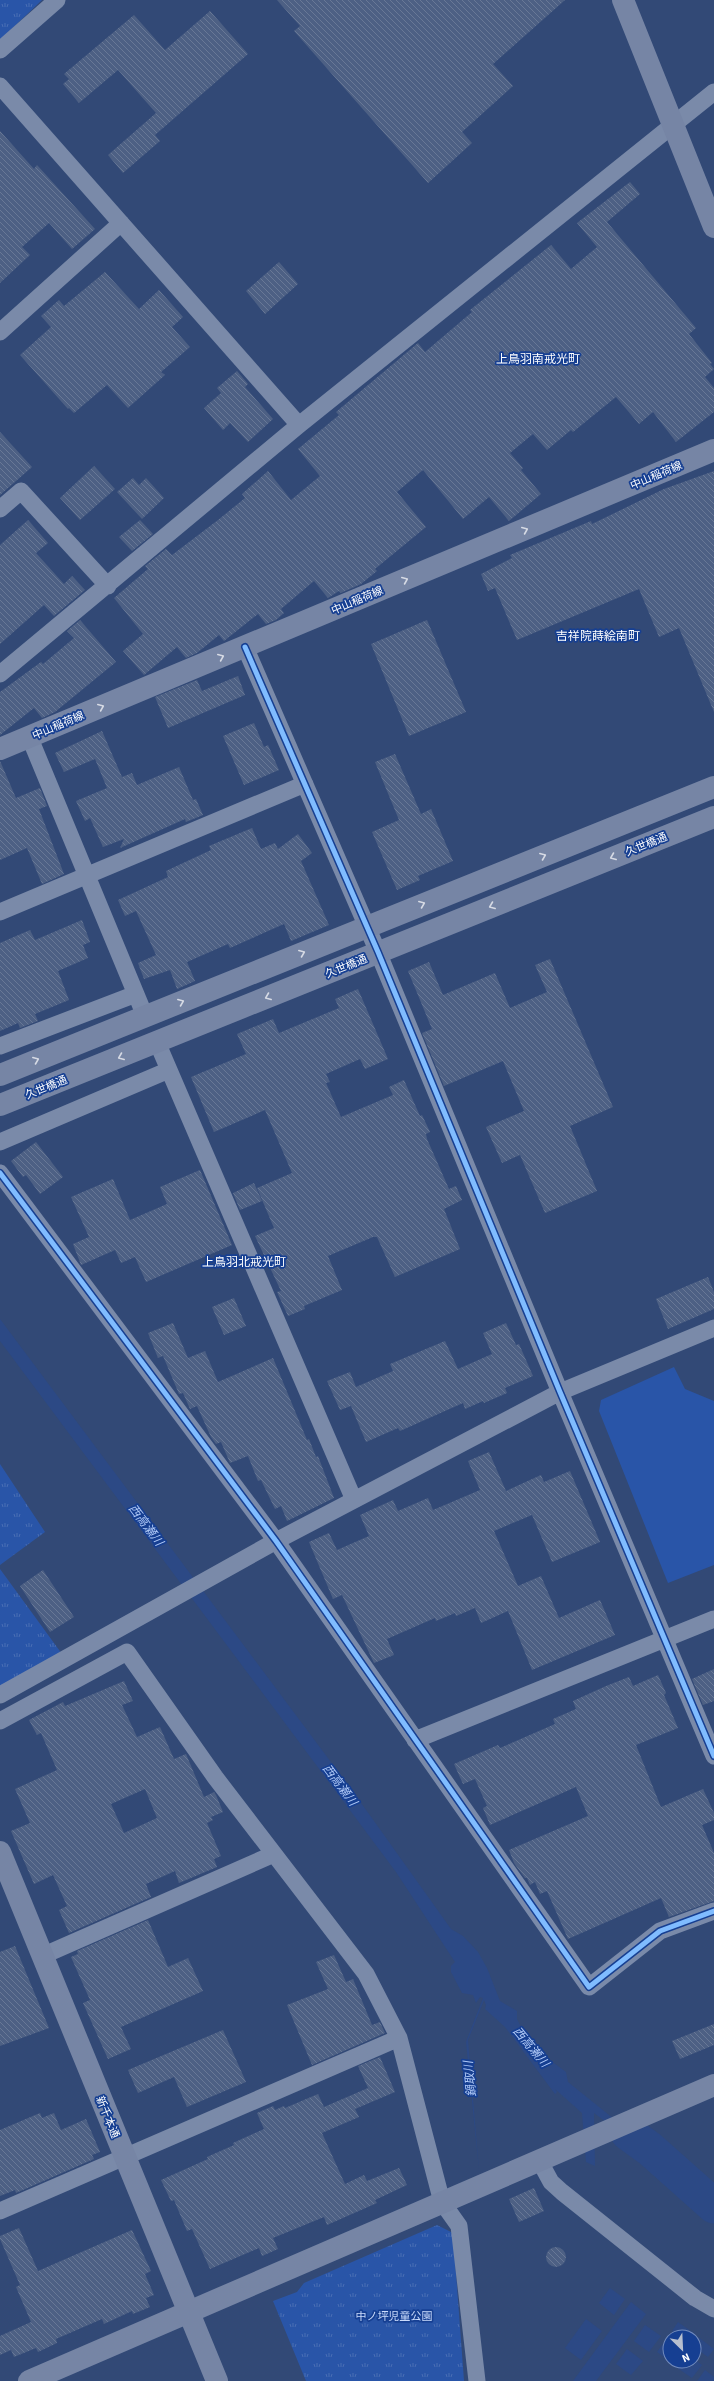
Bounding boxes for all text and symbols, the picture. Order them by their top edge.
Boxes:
district label: 上鳥羽南戒光町 [496,351,580,368]
street label: 中山稲荷線 [628,458,684,493]
one-way arrow [522,526,529,534]
one-way arrow [401,577,409,585]
street label: 中山稲荷線 [329,583,385,618]
district label: 吉祥院蒔絵南町 [556,628,640,645]
one-way arrow [216,654,224,662]
one-way arrow [96,704,104,712]
street label: 中山稲荷線 [30,708,86,743]
street label: 久世橋通 [623,829,669,860]
one-way arrow [540,852,547,860]
one-way arrow [609,853,616,861]
one-way arrow [419,901,426,909]
one-way arrow [489,902,496,910]
one-way arrow [298,949,305,957]
street label: 久世橋通 [323,951,369,982]
one-way arrow [265,992,273,1000]
one-way arrow [178,998,185,1006]
one-way arrow [118,1052,125,1060]
one-way arrow [33,1057,40,1065]
street label: 久世橋通 [23,1072,69,1103]
district label: 上鳥羽北戒光町 [202,1254,286,1271]
water label: 西高瀬川 [124,1501,168,1551]
water label: 西高瀬川 [318,1761,362,1811]
water label: 西高瀬川 [509,2023,554,2073]
water label: 鍋取川 [460,2058,481,2098]
street label: 新千本通 [92,2094,123,2140]
park label: 中ノ坪児童公園 [356,2309,433,2324]
north arrow [662,2329,702,2369]
text: N [679,2349,692,2366]

